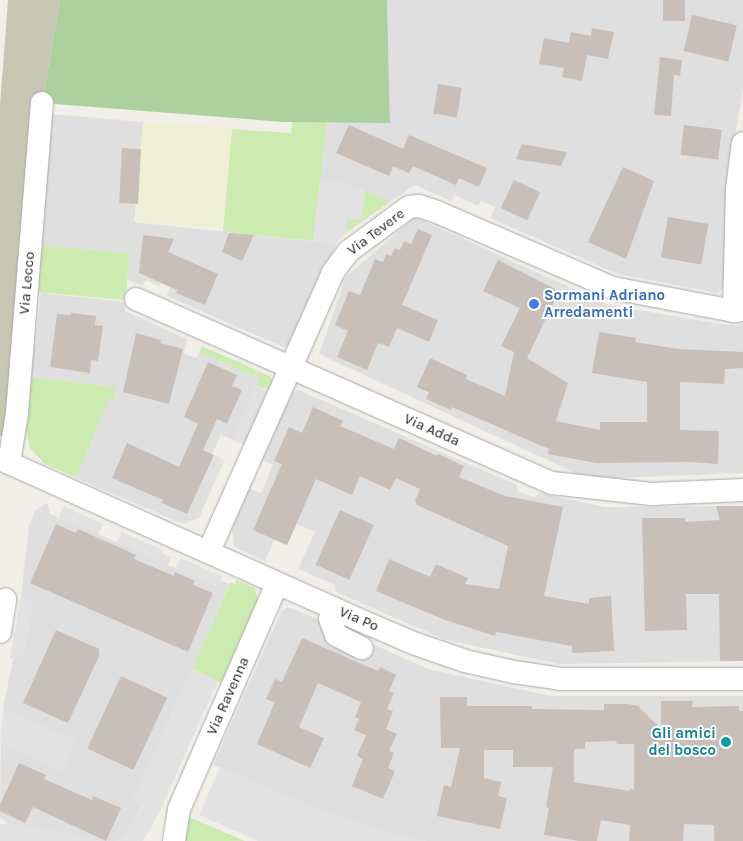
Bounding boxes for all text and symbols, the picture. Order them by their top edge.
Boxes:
street label: Via Tevere [344,205,408,259]
street label: Via Lecco [15,251,39,315]
place label: Sormani Adriano Arredamenti [544,286,665,321]
marker: Sormani Adriano Arredamenti [528,298,540,310]
street label: Via Adda [401,410,463,450]
street label: Via Po [337,603,381,635]
street label: Via Ravenna [203,654,253,738]
place label: Gli amici del bosco [648,724,716,759]
marker: Gli amici del bosco [720,736,732,748]

